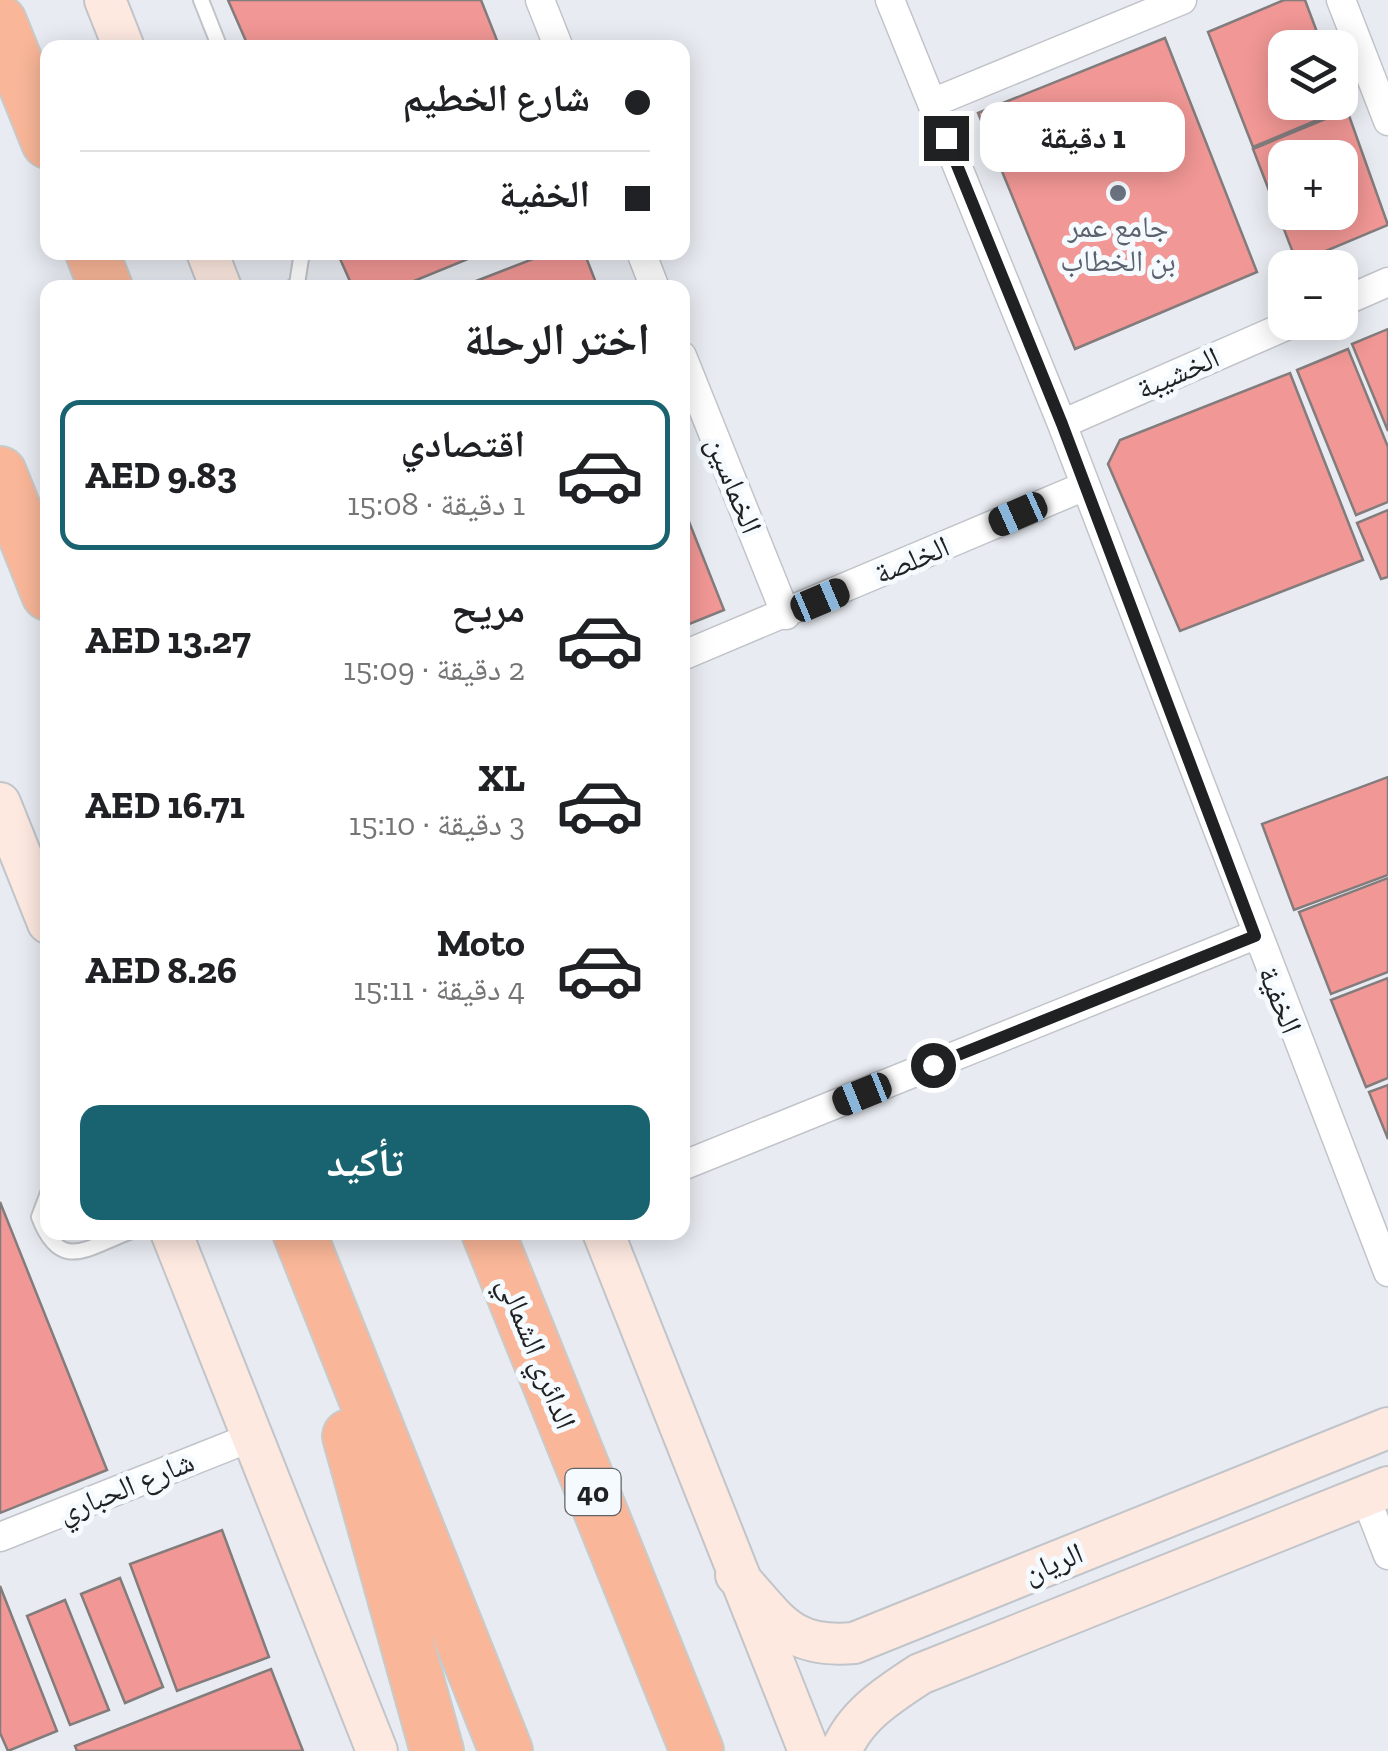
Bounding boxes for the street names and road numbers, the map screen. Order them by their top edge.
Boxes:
street label: الخشيبة [1131,339,1225,407]
street label: الخماسين [698,431,770,539]
street label: الخلصة [869,528,955,592]
street label: الخفية [1250,961,1310,1039]
street label: الدائري الشمالي [485,1272,584,1436]
street label: شارع الحباري [53,1443,202,1536]
road number: 40 [566,1469,620,1515]
street label: الريان [1018,1535,1088,1591]

